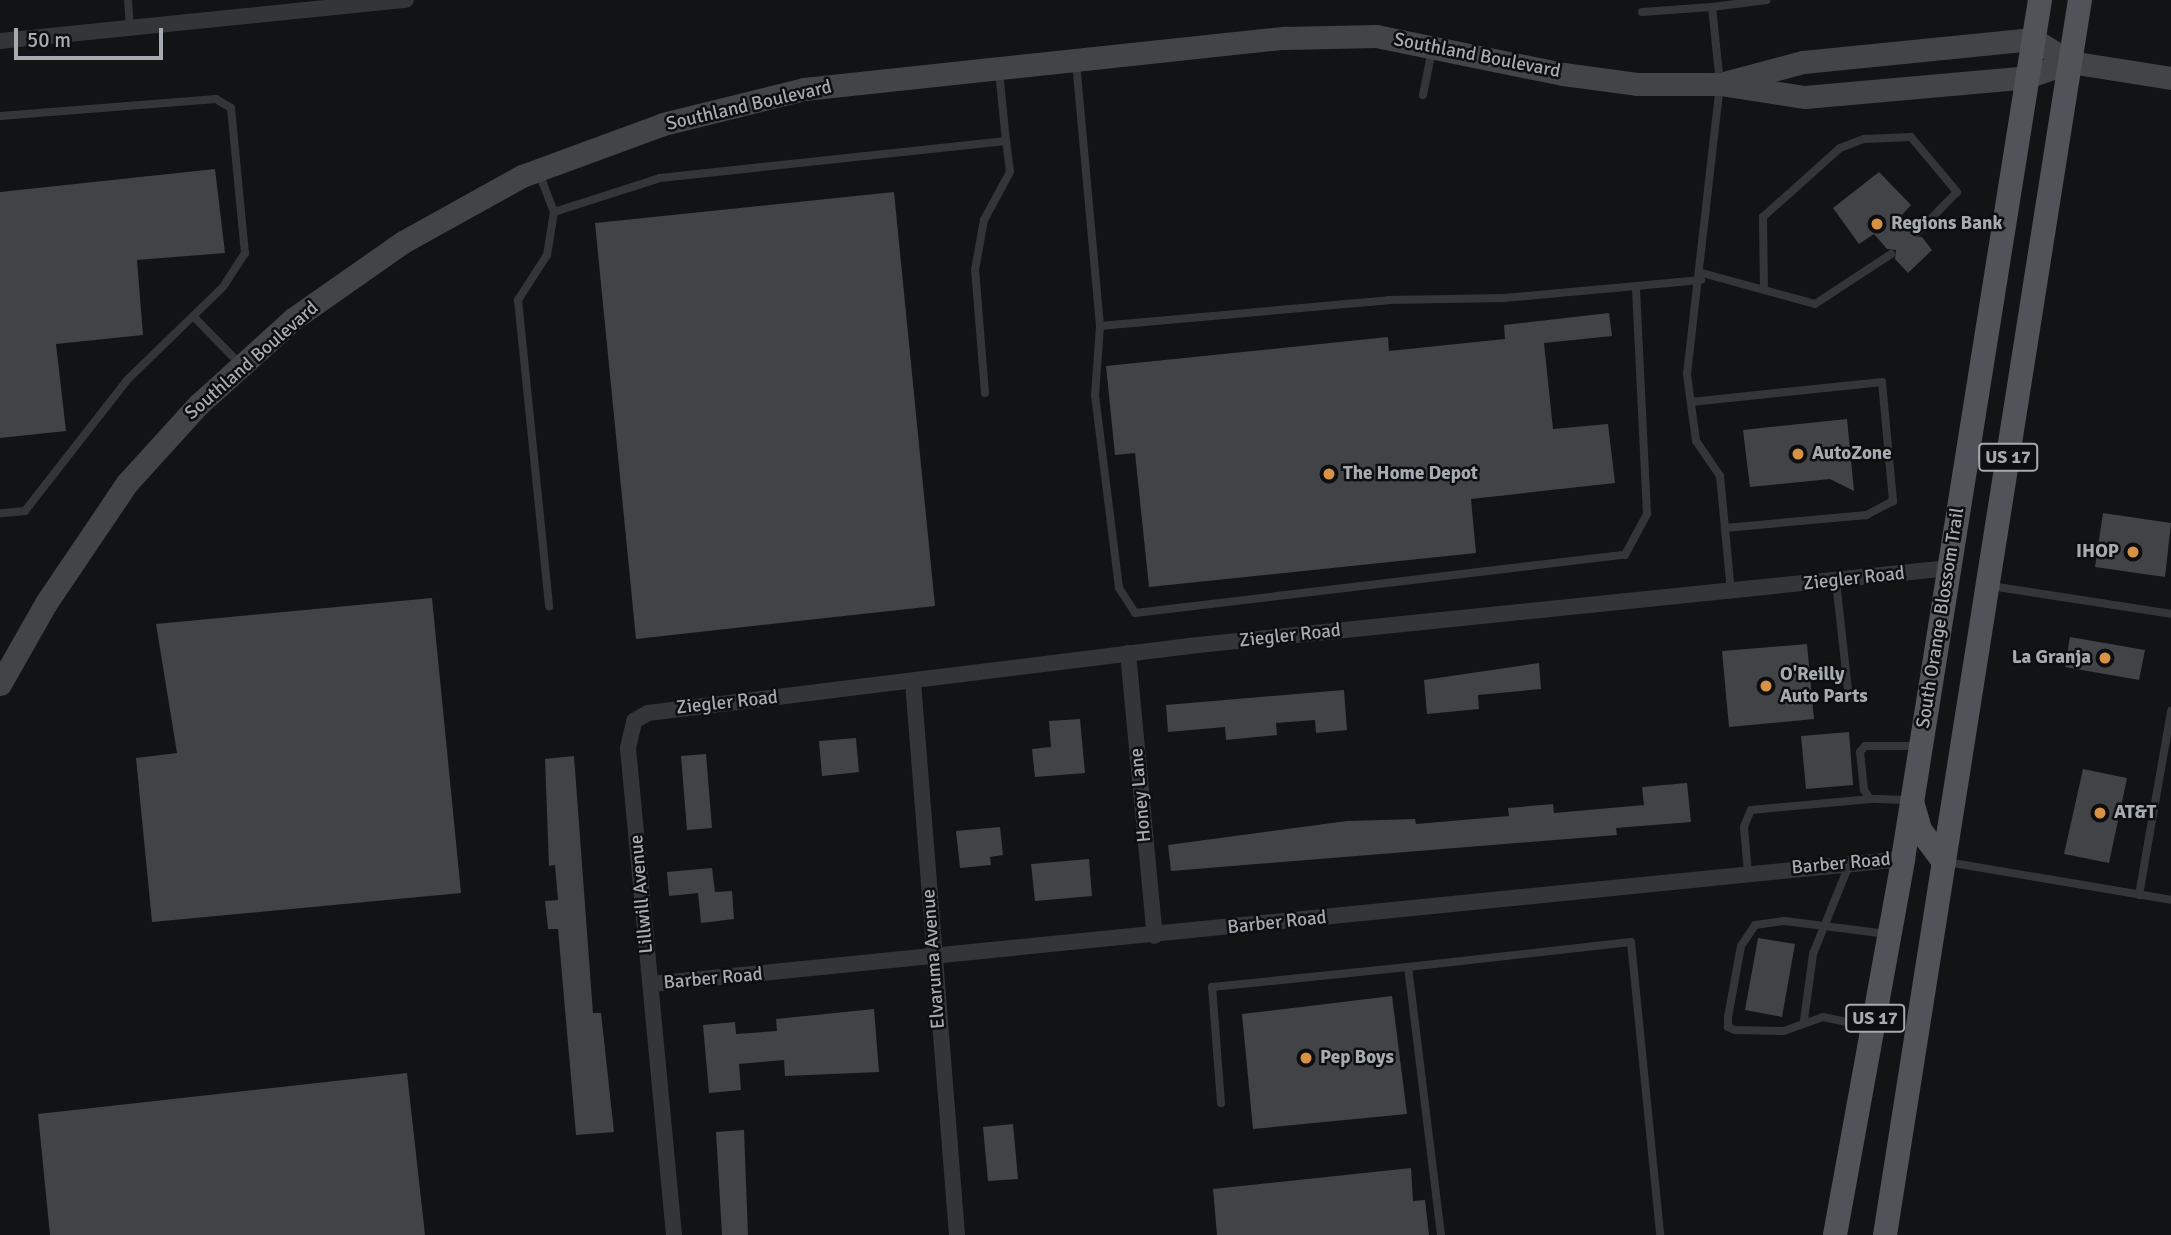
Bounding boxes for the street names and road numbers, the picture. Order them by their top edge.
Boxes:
street label: Southland Boulevard [1392,29,1562,83]
street label: Southland Boulevard [664,76,834,136]
street label: Southland Boulevard [181,297,323,425]
road number: US 17 [1976,443,2039,472]
street label: South Orange Blossom Trail [1912,506,1970,730]
street label: Ziegler Road [1802,562,1906,596]
street label: Ziegler Road [1238,619,1342,653]
street label: Ziegler Road [675,686,779,720]
street label: Honey Lane [1126,747,1156,843]
street label: Lillwill Avenue [625,834,659,954]
street label: Barber Road [1790,848,1892,880]
street label: Elvaruma Avenue [918,888,950,1030]
street label: Barber Road [1226,906,1328,940]
street label: Barber Road [662,963,764,995]
road number: US 17 [1843,1003,1906,1032]

